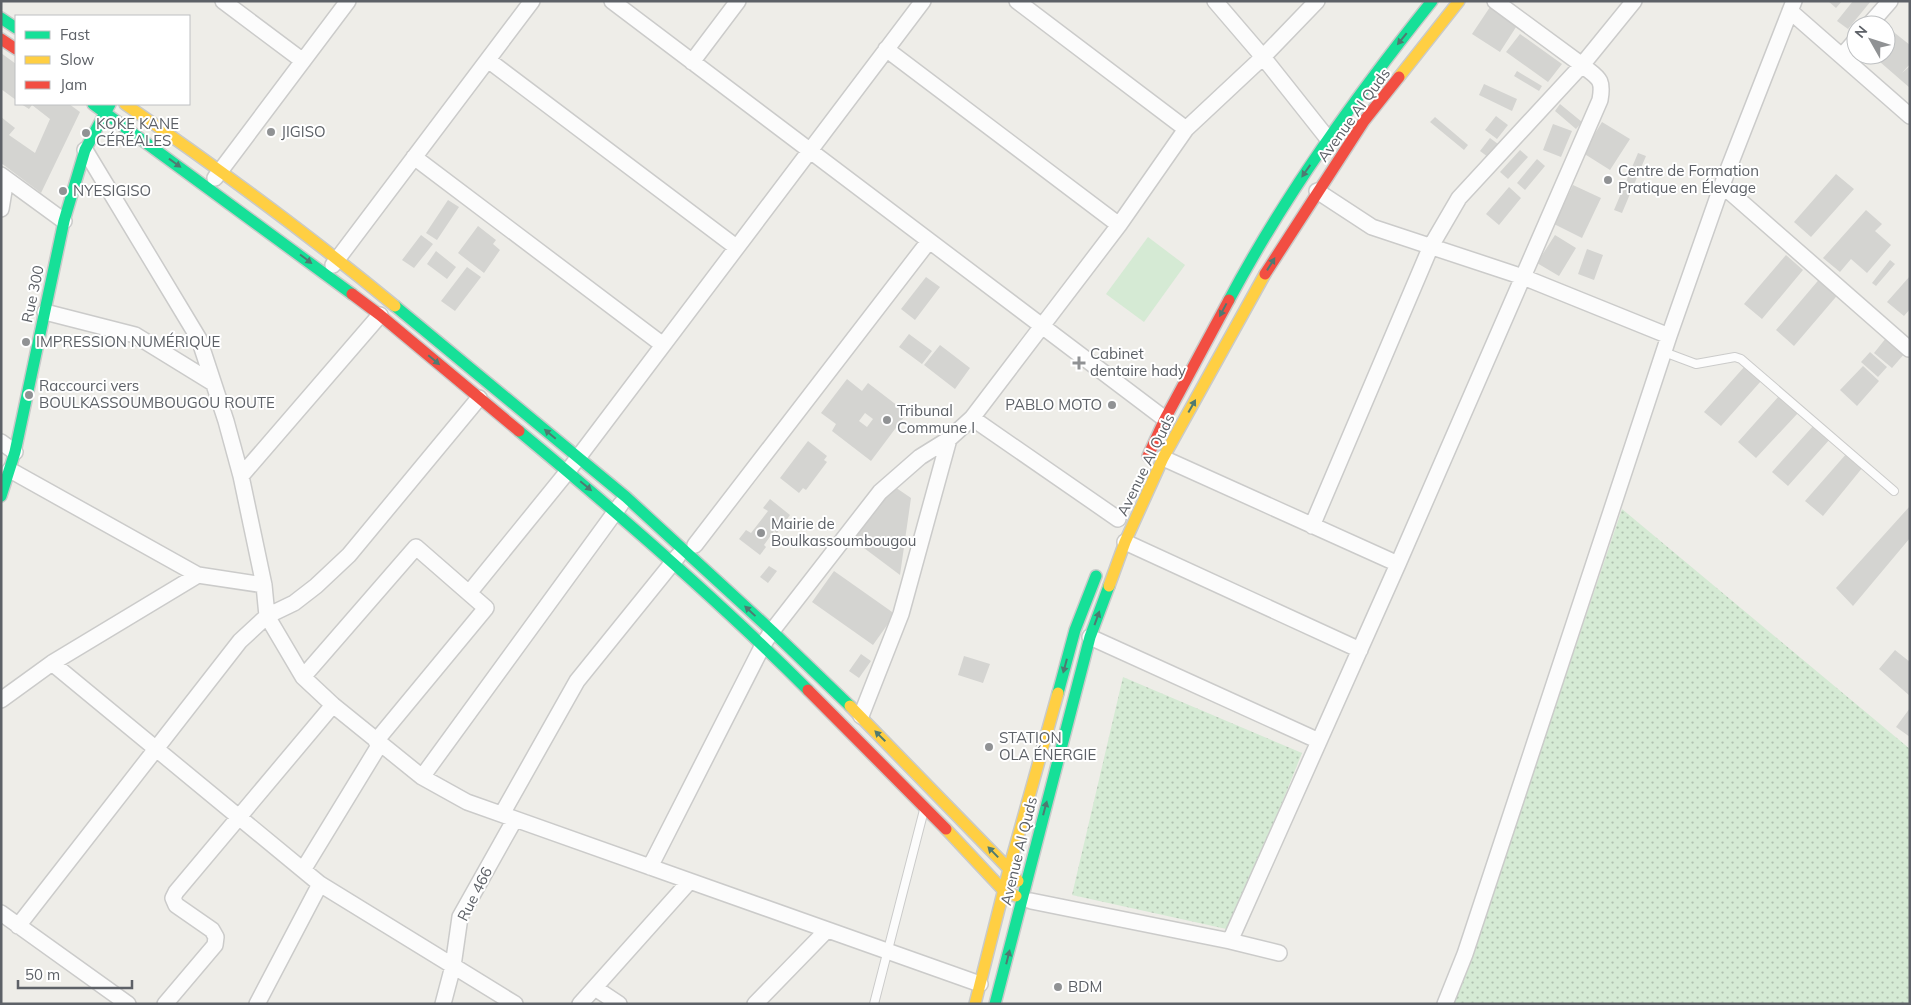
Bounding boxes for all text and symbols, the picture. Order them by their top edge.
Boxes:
legend [15,15,190,105]
north arrow [1846,15,1896,65]
text: N [1851,22,1871,42]
text: Fast [60,25,90,44]
one-way arrow [1396,33,1407,46]
text: Slow [60,50,94,69]
street label: Avenue Al Quds [1313,64,1394,165]
text: Jam [60,75,87,94]
place label: KOKE KANE CÉRÉALES [96,114,179,150]
place label: JIGISO [281,122,326,141]
marker: JIGISO [265,126,277,138]
marker: KOKE KANE CÉRÉALES [80,127,92,139]
one-way arrow [168,158,182,168]
place label: Centre de Formation Pratique en Élevage [1618,161,1759,197]
one-way arrow [1301,164,1311,177]
marker: Centre de Formation Pratique en Élevage [1602,174,1614,186]
place label: NYESIGISO [73,181,151,200]
marker: NYESIGISO [57,185,69,197]
one-way arrow [299,254,312,265]
one-way arrow [1267,258,1276,271]
street label: Rue 300 [17,263,48,324]
one-way arrow [1219,303,1227,317]
place label: IMPRESSION NUMÉRIQUE [36,332,220,351]
marker: IMPRESSION NUMÉRIQUE [20,336,32,348]
place label: Cabinet dentaire hady [1090,344,1186,380]
one-way arrow [427,354,439,366]
marker: Cabinet dentaire hady [1072,356,1086,370]
place label: Raccourci vers BOULKASSOUMBOUGOU ROUTE [39,376,275,412]
marker: Raccourci vers BOULKASSOUMBOUGOU ROUTE [23,389,35,401]
place label: PABLO MOTO [1005,395,1102,414]
marker: PABLO MOTO [1106,399,1118,411]
one-way arrow [1188,399,1196,413]
place label: Tribunal Commune I [897,401,975,437]
street label: Avenue Al Quds [1113,411,1178,519]
marker: Tribunal Commune I [881,414,893,426]
one-way arrow [544,428,557,439]
one-way arrow [579,480,591,492]
place label: Mairie de Boulkassoumbougou [771,514,916,550]
marker: Mairie de Boulkassoumbougou [755,527,767,539]
one-way arrow [745,605,757,617]
one-way arrow [1093,610,1101,625]
one-way arrow [1060,658,1068,673]
place label: STATION OLA ÉNERGIE [999,728,1096,764]
one-way arrow [874,730,886,742]
marker: STATION OLA ÉNERGIE [983,741,995,753]
street label: Avenue Al Quds [996,795,1041,907]
one-way arrow [1042,801,1050,816]
one-way arrow [987,846,999,858]
street label: Rue 466 [453,864,496,924]
one-way arrow [1004,949,1012,964]
scale bar [18,958,131,990]
text: 50 m [25,965,60,984]
place label: BDM [1068,977,1102,996]
marker: BDM [1052,981,1064,993]

